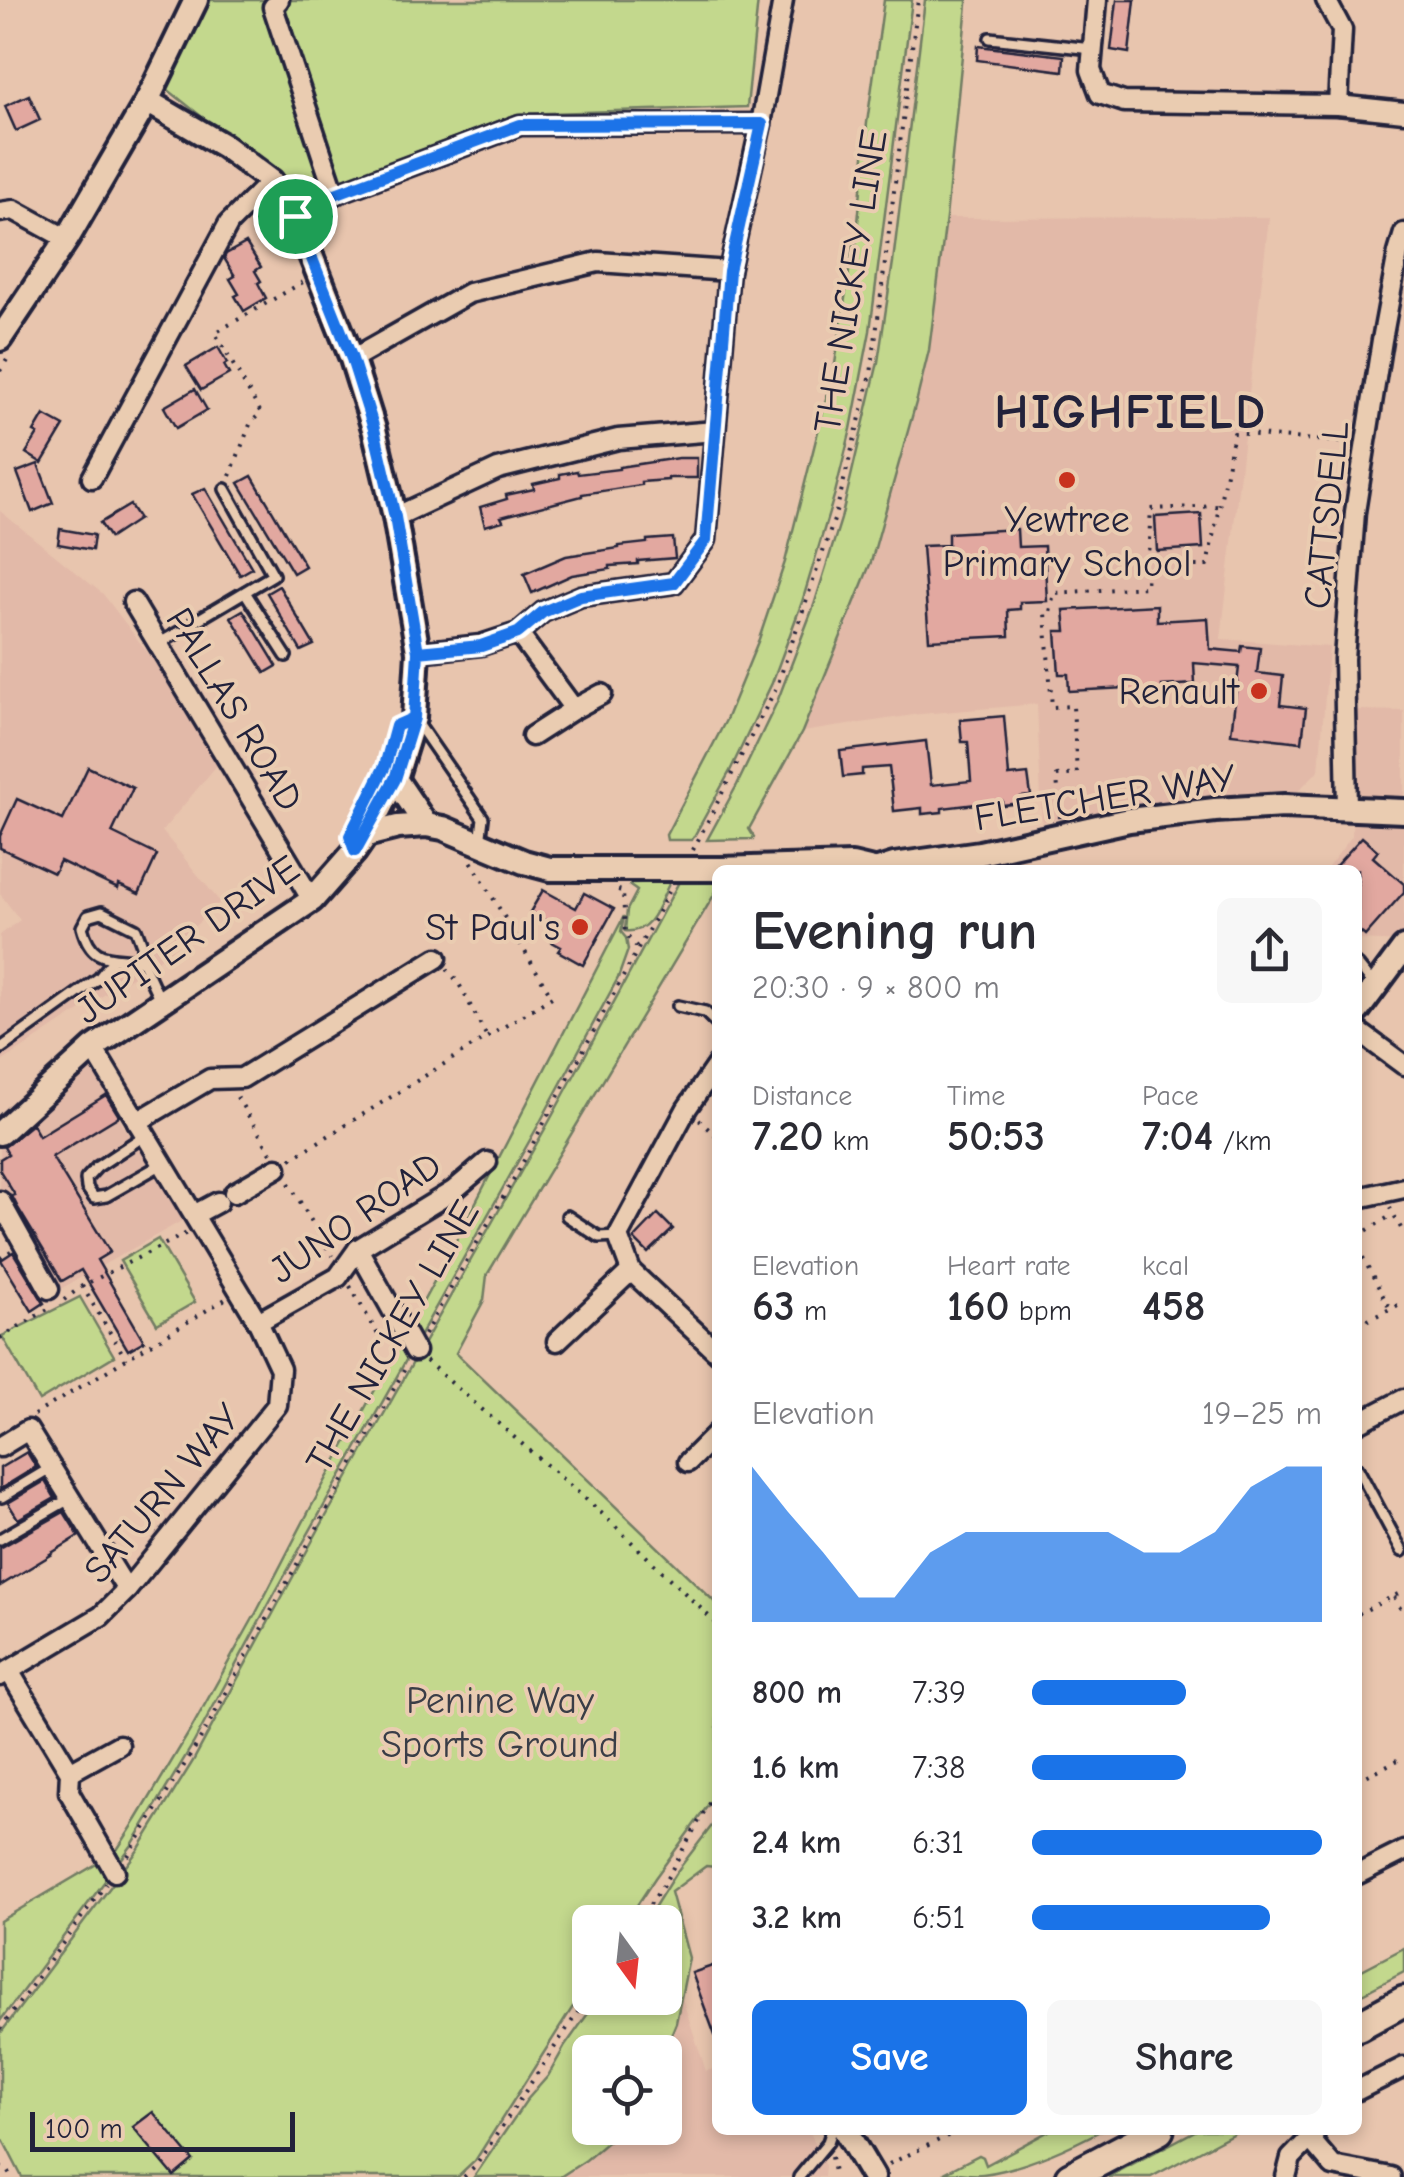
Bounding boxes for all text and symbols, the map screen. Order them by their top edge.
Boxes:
street label: THE NICKEY LINE [805,126,897,436]
pin [253,174,338,259]
icon: arrive [268,189,323,244]
district label: HIGHFIELD [994,385,1268,440]
street label: CATTSDELL [1295,419,1359,611]
marker: Yewtree Primary School [1056,469,1078,491]
place label: Yewtree Primary School [943,498,1191,586]
street label: PALLAS ROAD [156,600,312,819]
place label: Renault [1119,670,1240,714]
marker: Renault [1248,680,1270,702]
street label: FLETCHER WAY [971,756,1239,840]
street label: JUPITER DRIVE [67,847,308,1033]
button: share [1217,898,1322,1003]
text: Evening run [752,899,1037,963]
place label: St Paul's [425,906,560,950]
marker: St Paul's [569,916,591,938]
text: 20:30 · 9 × 800 m [752,969,1000,1006]
text: Distance [752,1080,852,1112]
text: Time [947,1080,1005,1112]
text: Pace [1142,1080,1198,1112]
text: 7.20 [752,1112,823,1161]
text: 50:53 [947,1112,1045,1161]
text: 7:04 [1142,1112,1213,1161]
text: km [823,1125,870,1157]
text: /km [1213,1125,1272,1157]
street label: JUNO ROAD [262,1143,450,1293]
street label: THE NICKEY LINE [297,1193,489,1480]
text: Elevation [752,1250,859,1282]
text: Heart rate [947,1250,1070,1282]
text: kcal [1142,1250,1189,1282]
text: 63 [752,1282,795,1331]
text: 160 [947,1282,1010,1331]
text: 458 [1142,1282,1206,1331]
text: m [795,1295,827,1327]
text: bpm [1010,1295,1072,1327]
street label: SATURN WAY [75,1395,251,1592]
text: Elevation [752,1395,875,1432]
text: 19–25 m [1202,1395,1322,1432]
text: 800 m [752,1674,842,1711]
text: 7:39 [912,1674,966,1711]
park label: Penine Way Sports Ground [381,1679,619,1767]
text: 1.6 km [752,1749,840,1786]
text: 7:38 [912,1749,966,1786]
text: 2.4 km [752,1824,841,1861]
text: 6:31 [912,1824,964,1861]
text: 3.2 km [752,1899,842,1936]
text: 6:51 [912,1899,965,1936]
north arrow [572,1905,682,2015]
map controls [572,1905,682,2145]
button: Save [752,2000,1027,2115]
button: Share [1047,2000,1322,2115]
button: locate [572,2035,682,2145]
scale bar [30,2107,295,2152]
text: 100 m [45,2113,123,2145]

